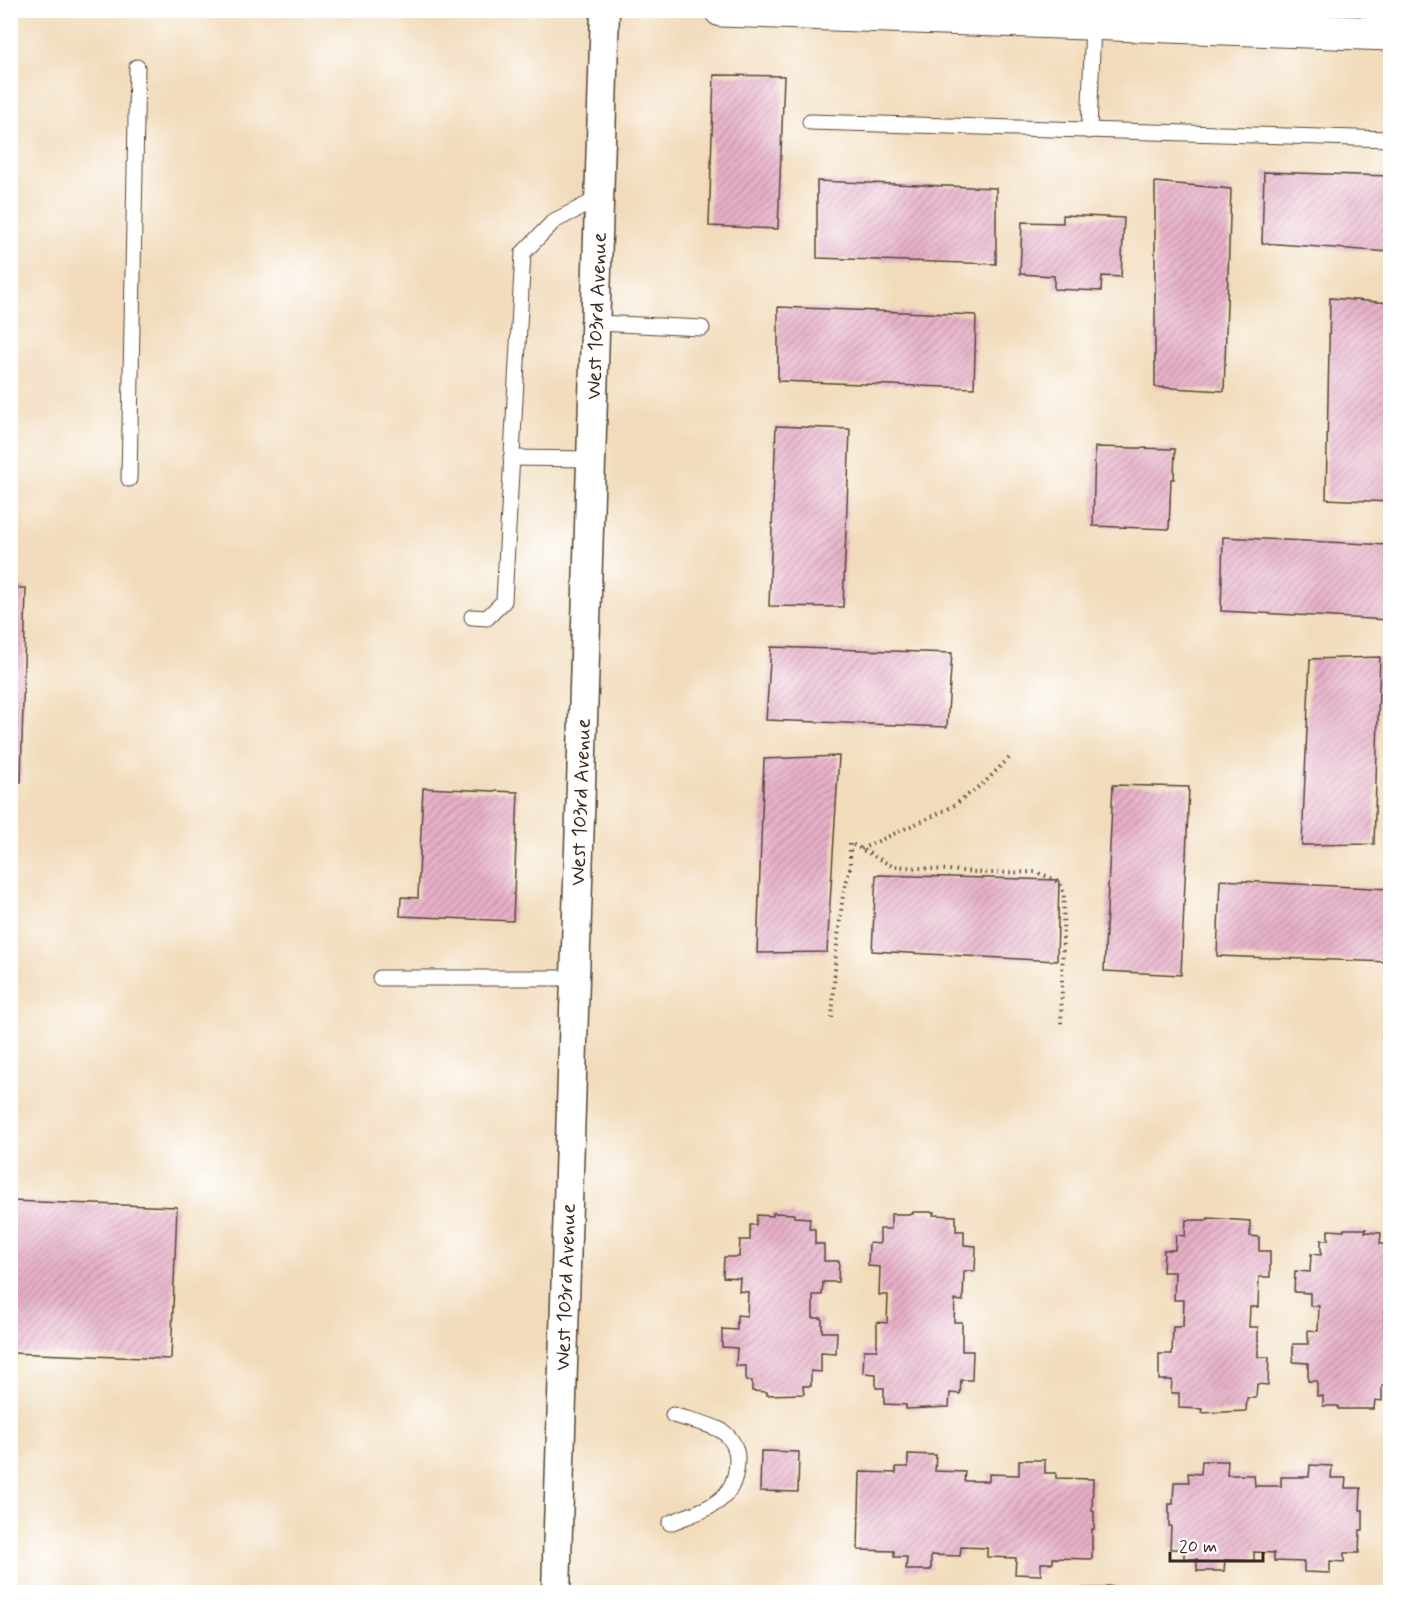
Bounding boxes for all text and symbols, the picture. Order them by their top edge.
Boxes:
street label: West 103rd Avenue [580,232,614,400]
street label: West 103rd Avenue [564,718,598,886]
street label: West 103rd Avenue [549,1203,583,1371]
scale bar [1170,1525,1263,1563]
text: 20 m [1179,1535,1217,1559]

